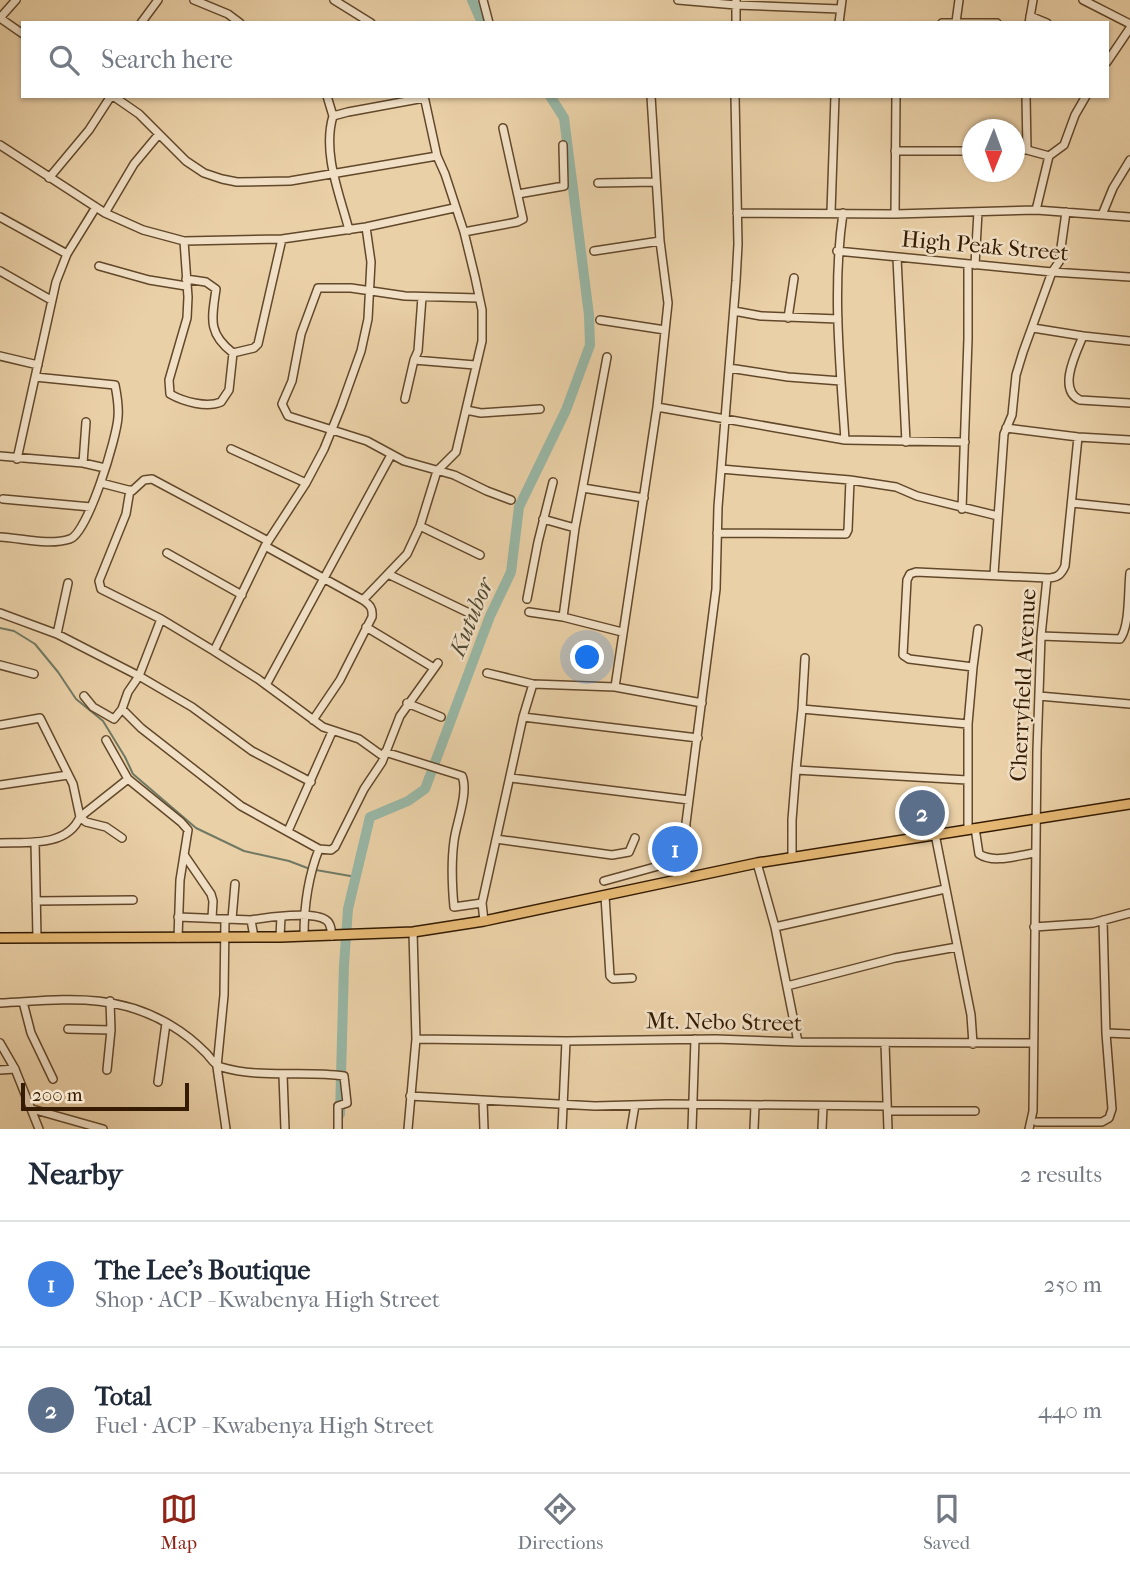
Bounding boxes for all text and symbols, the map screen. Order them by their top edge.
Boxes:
search box [21,21,1109,98]
icon: search [45,41,83,79]
text: Search here [101,44,233,75]
north arrow [962,119,1025,182]
street label: High Peak Street [900,225,1070,267]
water label: Kutubor [442,571,500,662]
street label: Cherryfield Avenue [1004,588,1042,782]
your location [570,640,604,674]
pin: 2 [899,787,945,839]
pin: 1 [652,823,698,875]
street label: Mt. Nebo Street [646,1007,802,1037]
scale bar [21,1080,189,1112]
text: 200 m [32,1084,83,1106]
text: Nearby [28,1157,123,1192]
text: 2 results [1020,1161,1102,1188]
text: The Lee's Boutique [95,1255,310,1286]
text: 1 [47,1271,55,1298]
text: 250 m [1044,1271,1102,1298]
text: Shop · ACP - Kwabenya High Street [95,1286,440,1313]
text: Total [95,1381,152,1412]
text: 2 [45,1397,57,1424]
text: 440 m [1038,1397,1102,1424]
text: Fuel · ACP - Kwabenya High Street [95,1412,434,1439]
tab: Map [160,1490,198,1554]
tab: Directions [518,1490,603,1554]
tab: Saved [923,1490,970,1554]

